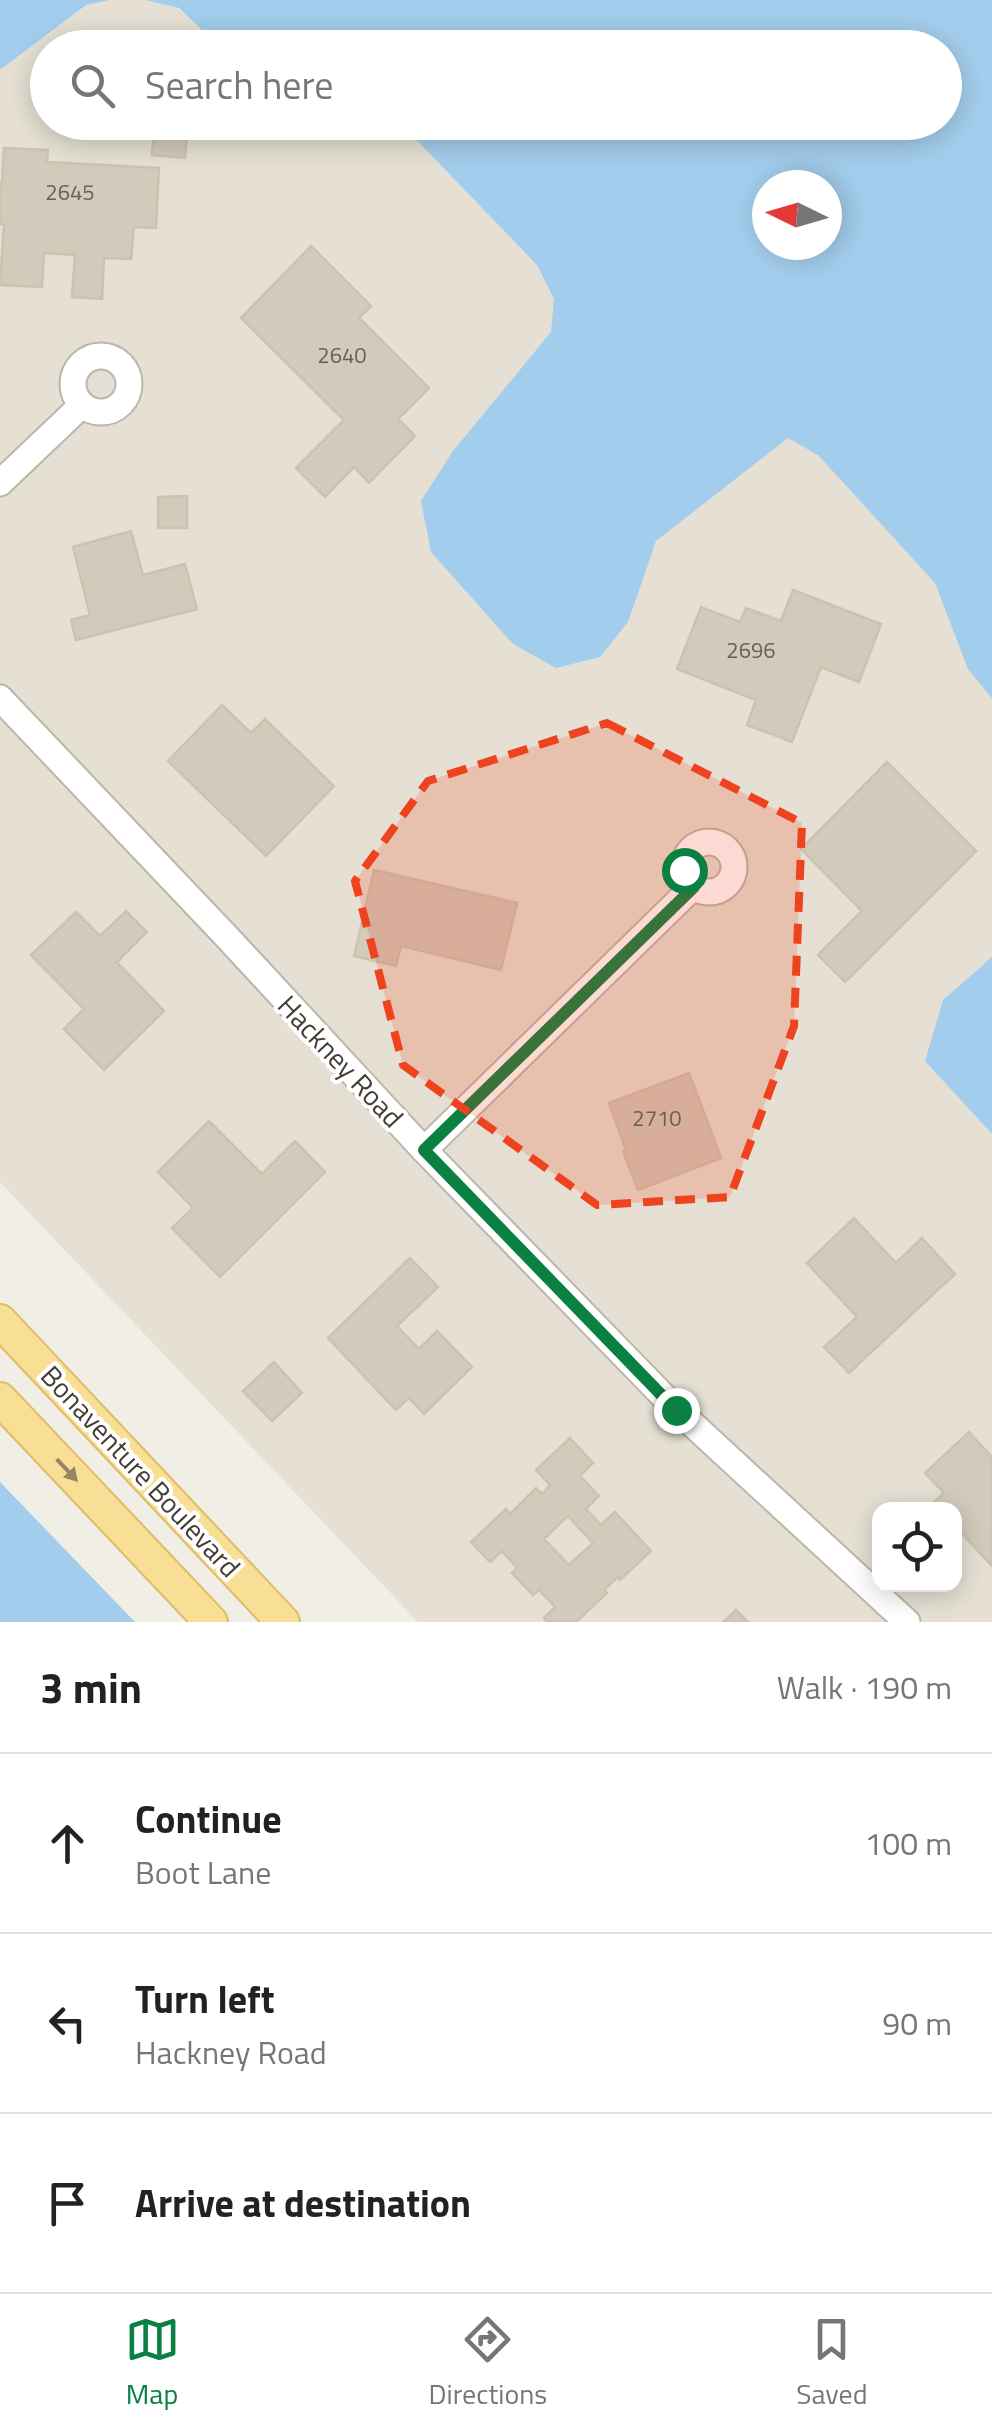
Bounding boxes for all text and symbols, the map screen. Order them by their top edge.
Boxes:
search box [30,30,962,140]
text: Search here [145,56,333,114]
icon: search [65,58,120,113]
north arrow [752,170,842,260]
house number: 2645 [45,175,95,209]
house number: 2640 [317,338,367,372]
house number: 2696 [726,633,776,667]
route start [662,848,708,894]
street label: Hackney Road [268,985,414,1137]
house number: 2710 [632,1101,682,1135]
street label: Bonaventure Boulevard [31,1355,251,1587]
route end [654,1388,700,1434]
one-way arrow [55,1458,78,1482]
map controls [872,1502,962,1592]
button: locate [872,1502,962,1592]
text: 3 min [40,1655,142,1719]
text: Walk · 190 m [777,1663,952,1711]
text: Continue [135,1790,282,1848]
icon: ahead [40,1816,95,1871]
text: 100 m [864,1819,952,1867]
text: Boot Lane [135,1848,271,1896]
text: Turn left [135,1970,275,2028]
icon: left [40,1996,95,2051]
text: 90 m [882,1999,952,2047]
text: Hackney Road [135,2028,327,2076]
text: Arrive at destination [135,2174,471,2232]
icon: arrive [40,2176,95,2231]
tab: Map [125,2312,180,2415]
tab: Directions [429,2312,547,2415]
tab: Saved [796,2312,867,2415]

